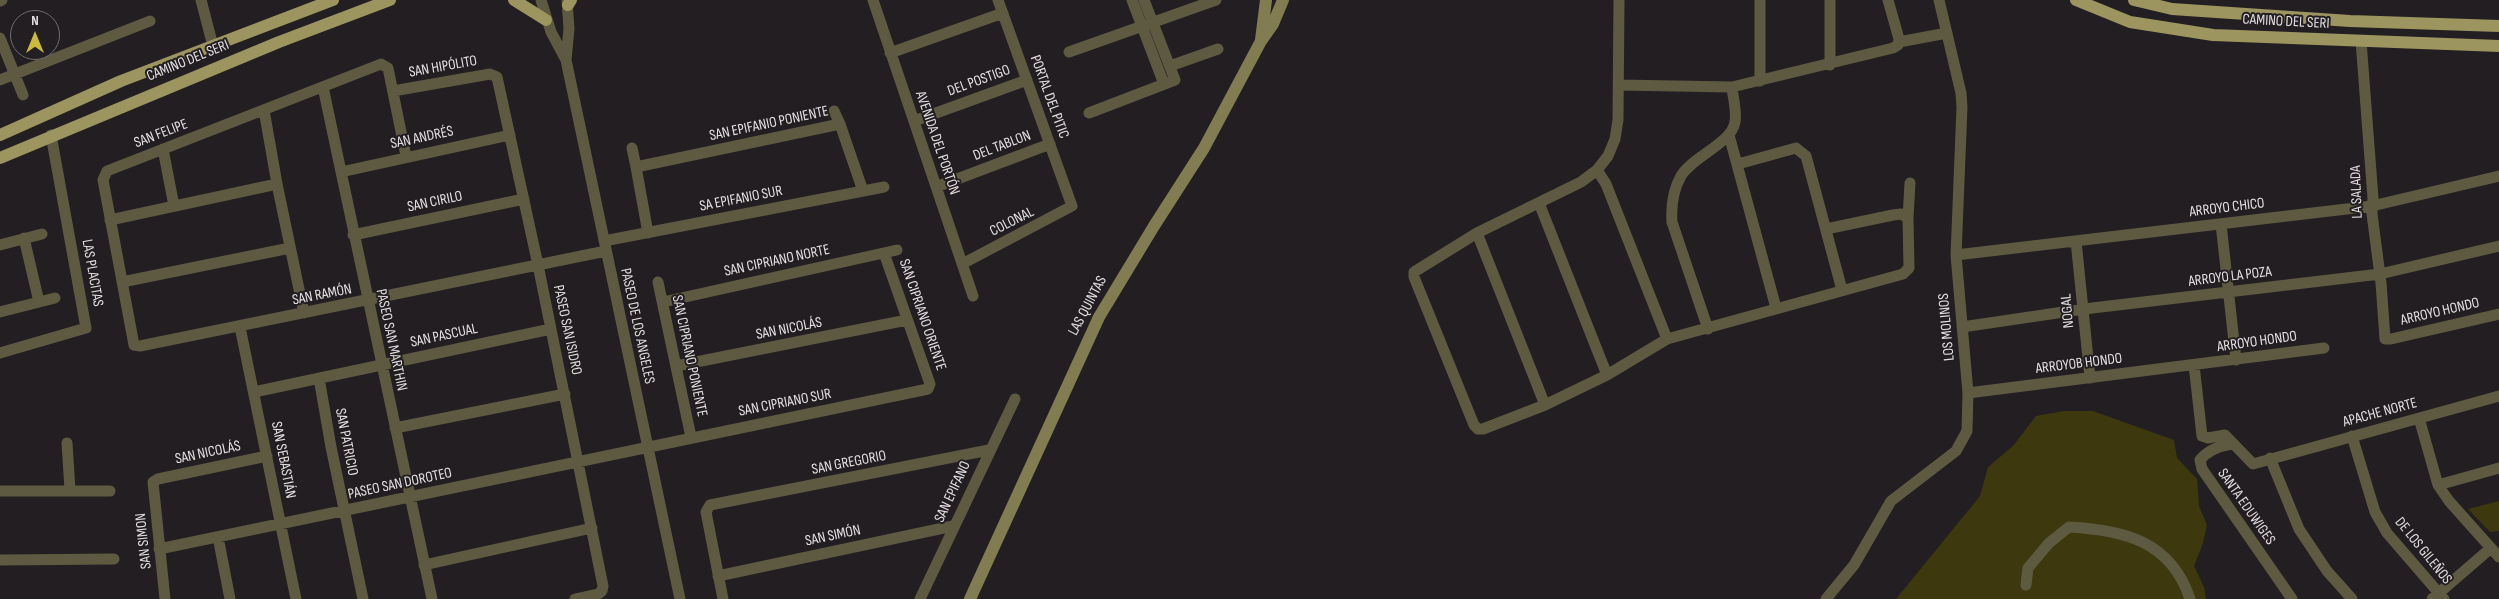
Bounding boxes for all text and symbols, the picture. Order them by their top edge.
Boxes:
north arrow [10,10,60,60]
street label: CAMINO DEL SERI [2242,11,2330,33]
text: N [31,12,39,29]
street label: CAMINO DEL SERI [144,36,232,86]
street label: SAN HIPÓLITO [407,52,479,82]
street label: PORTAL DEL PITIC [1026,53,1072,141]
street label: DEL POSTIGO [945,61,1013,101]
street label: AVENIDA DEL PORTÓN [911,89,963,197]
street label: SAN EPIFANIO PONIENTE [708,103,830,145]
street label: SAN FELIPE [132,116,190,152]
street label: SAN ANDRÉS [389,123,455,153]
street label: DEL TABLON [971,127,1033,165]
street label: LA SALADA [2347,165,2367,219]
street label: SA EPIFANIO SUR [698,182,784,216]
street label: SAN CIRILO [406,187,464,217]
street label: ARROYO CHICO [2188,194,2266,222]
street label: COLONAL [987,203,1037,241]
street label: LAS PLACITAS [77,238,107,308]
street label: SAN CIPRIANO NORTE [723,241,831,281]
street label: SAN CIPRIANO ORIENTE [894,257,950,373]
street label: ARROYO LA POZA [2187,263,2273,291]
street label: PASEO DE LOS ANGELES [616,266,658,386]
street label: LAS QUINTAS [1065,273,1111,339]
street label: SAN RAMÓN [291,280,353,310]
street label: PASEO SAN ISIDRO [549,283,585,377]
street label: PASEO SAN MARTHIN [371,287,411,393]
street label: LOS MOLINOS [1935,293,1959,361]
street label: NOGAL [2058,293,2078,329]
street label: SAN CIPRIANO PONIENTE [667,294,711,418]
street label: ARROYO HONDO [2399,294,2481,330]
street label: SAN NICOLÁS [755,314,823,344]
street label: SAN PASCUAL [409,320,479,352]
street label: ARROYO HONDO [2216,327,2298,357]
street label: ARROYOB HONDO [2035,350,2123,378]
street label: SAN CIPRIANO SUR [737,385,833,421]
street label: APACHE NORTE [2341,394,2419,432]
street label: SAN PATRICIO [331,407,361,477]
street label: SAN SEBASTIÁN [267,420,299,500]
street label: SAN NICOLÁS [174,437,242,469]
street label: SAN GREGORIO [810,447,888,479]
street label: SAN EPIFANO [931,459,975,525]
street label: PASEO SAN DOROTEO [346,464,454,504]
street label: SANTA EDUWIGES [2213,466,2279,548]
street label: SAN SIMON [132,512,156,570]
street label: DE LOS GILEÑOS [2391,514,2455,588]
street label: SAN SIMÓN [804,521,862,551]

